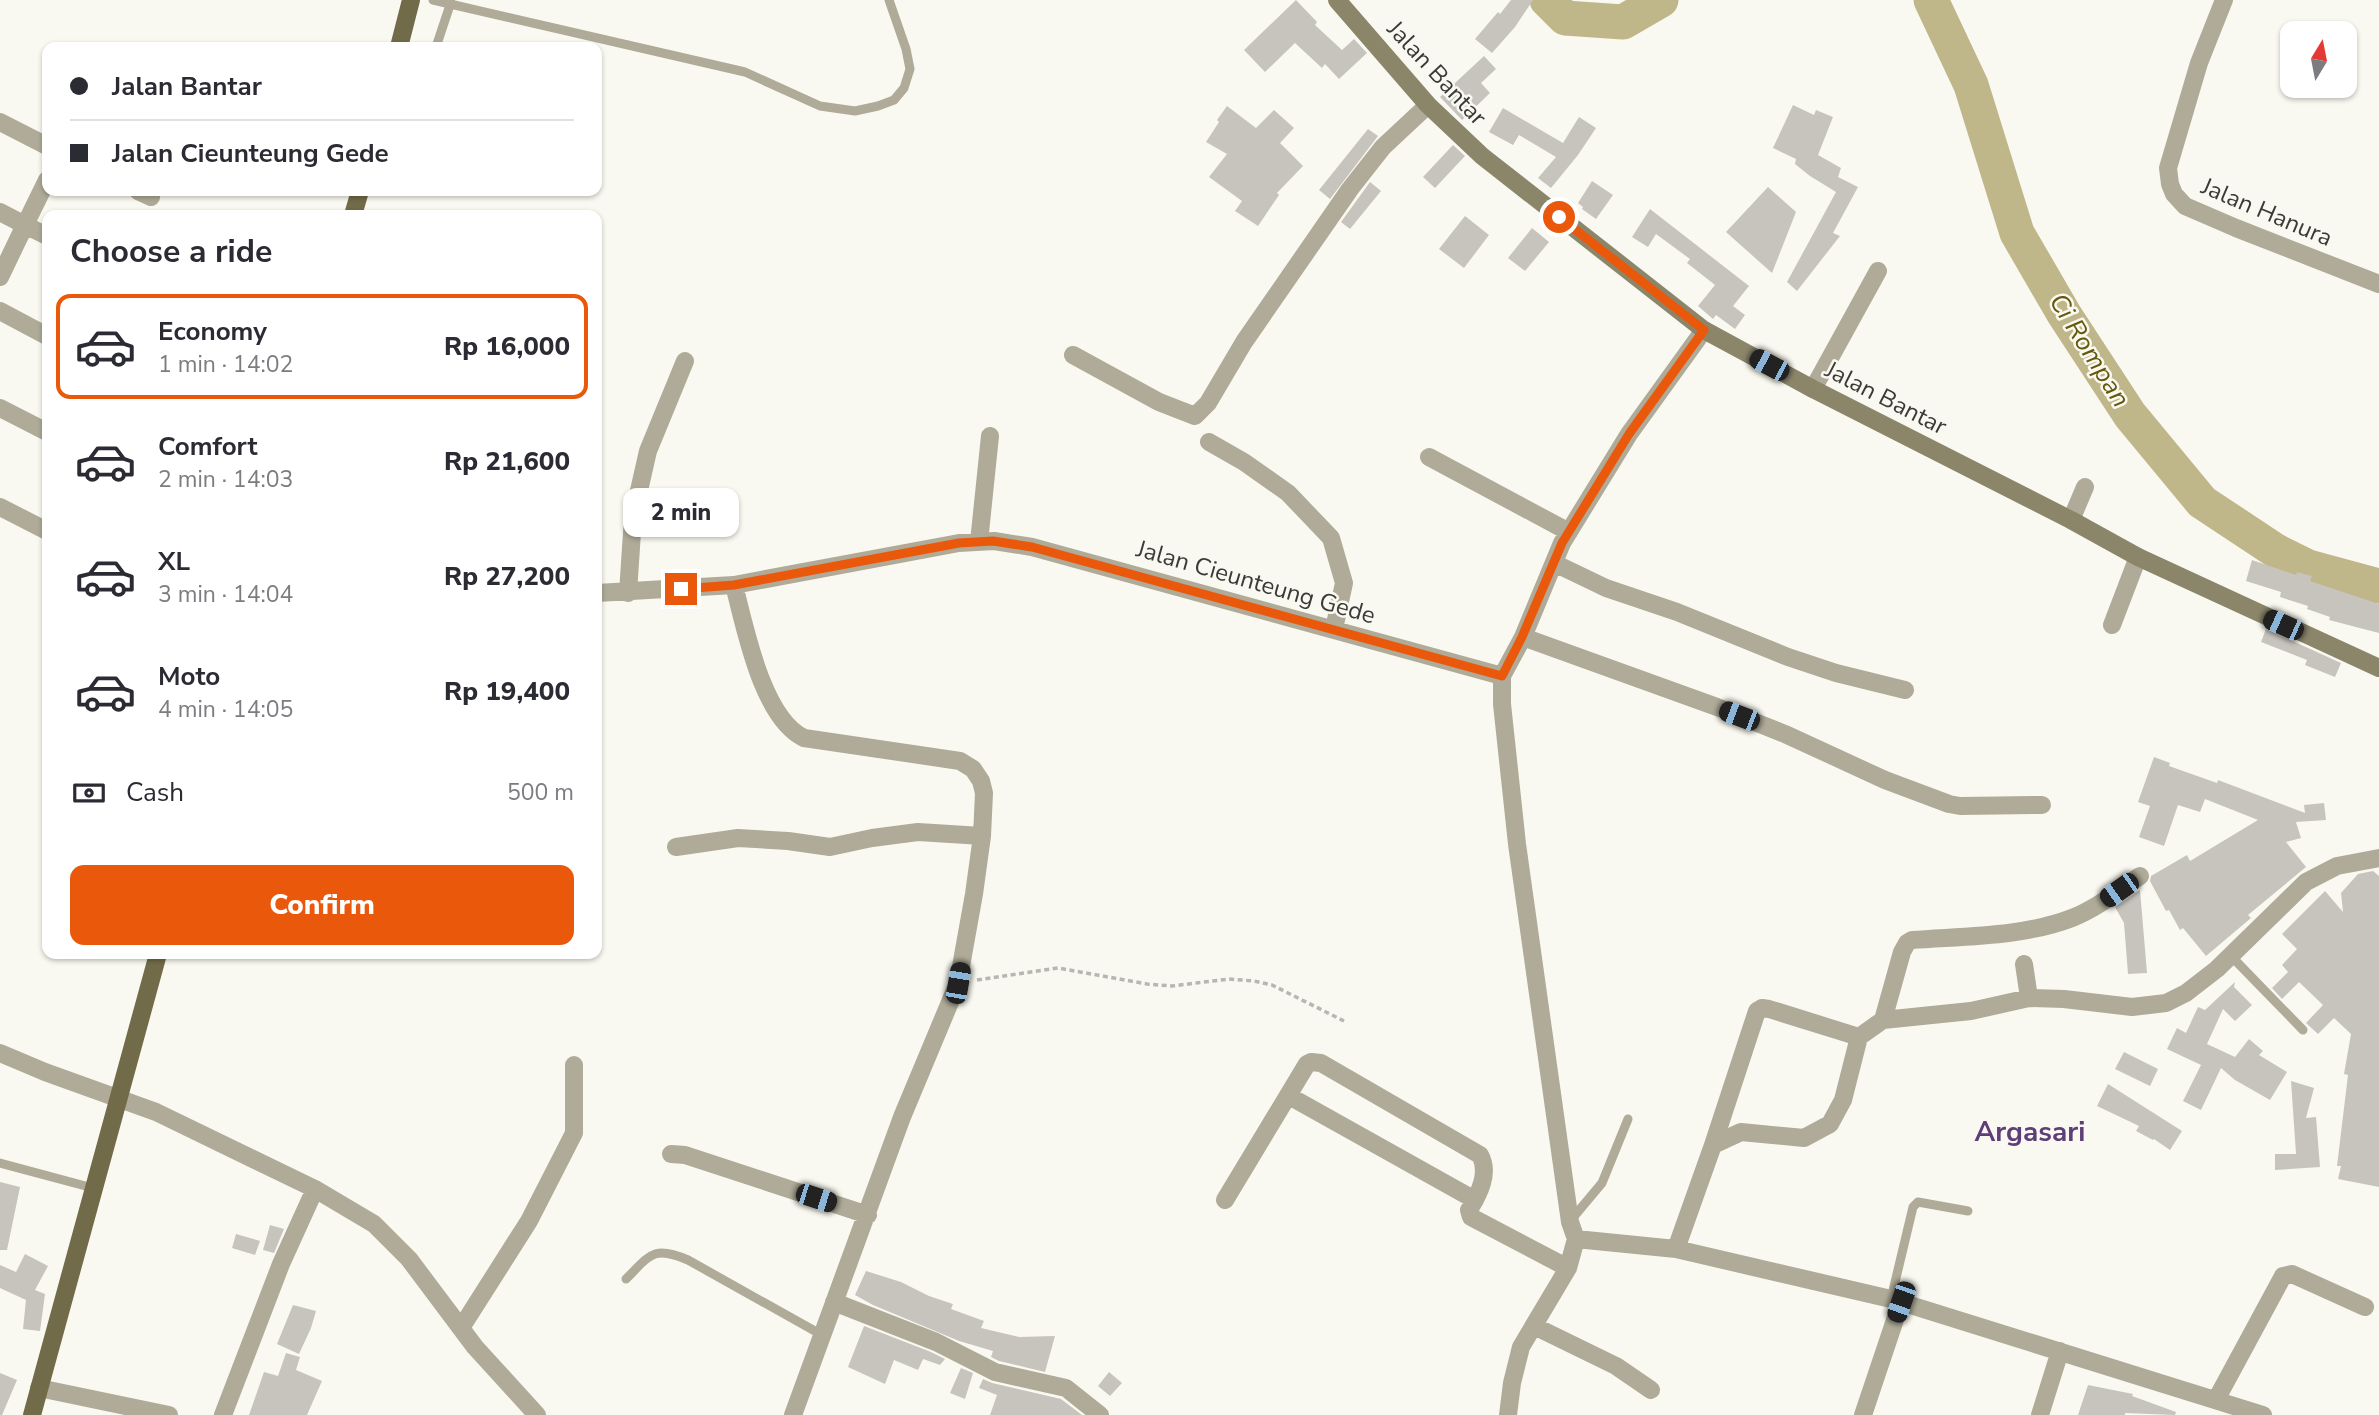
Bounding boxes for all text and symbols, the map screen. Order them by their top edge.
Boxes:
street label: Jalan Bantar [1379,13,1494,133]
north arrow [2280,21,2357,98]
map controls [2280,21,2357,98]
text: Jalan Bantar [112,69,262,104]
text: Jalan Cieunteung Gede [112,136,389,171]
street label: Jalan Hanura [2196,170,2337,254]
route start [1543,201,1575,233]
text: Choose a ride [70,230,272,273]
water label: Ci Rompan [2041,287,2138,414]
text: Economy [158,314,267,349]
icon: car [74,315,137,378]
text: Rp 16,000 [444,329,570,364]
car [1746,346,1793,384]
text: 1 min · 14:02 [158,349,293,380]
street label: Jalan Bantar [1819,353,1953,442]
text: Comfort [158,429,258,464]
icon: car [74,430,137,493]
text: Rp 21,600 [444,444,570,479]
text: 2 min · 14:03 [158,464,293,495]
callout: 2 min [623,488,739,536]
text: 2 min [651,497,711,528]
street label: Jalan Cieunteung Gede [1132,532,1379,631]
text: XL [158,544,190,579]
icon: car [74,545,137,608]
text: Rp 27,200 [444,559,570,594]
route end [665,573,697,605]
text: 3 min · 14:04 [158,579,293,610]
car [2260,607,2307,643]
text: Moto [158,659,220,694]
icon: car [74,660,137,723]
text: Rp 19,400 [444,674,570,709]
text: 4 min · 14:05 [158,694,293,725]
car [1716,699,1763,733]
icon: cash [70,774,108,812]
text: Cash [126,775,184,810]
text: 500 m [507,777,574,808]
button: Confirm [70,865,574,945]
car [2096,869,2143,911]
car [945,960,972,1006]
district label: Argasari [1975,1113,2085,1151]
car [793,1182,840,1214]
car [1885,1279,1918,1325]

